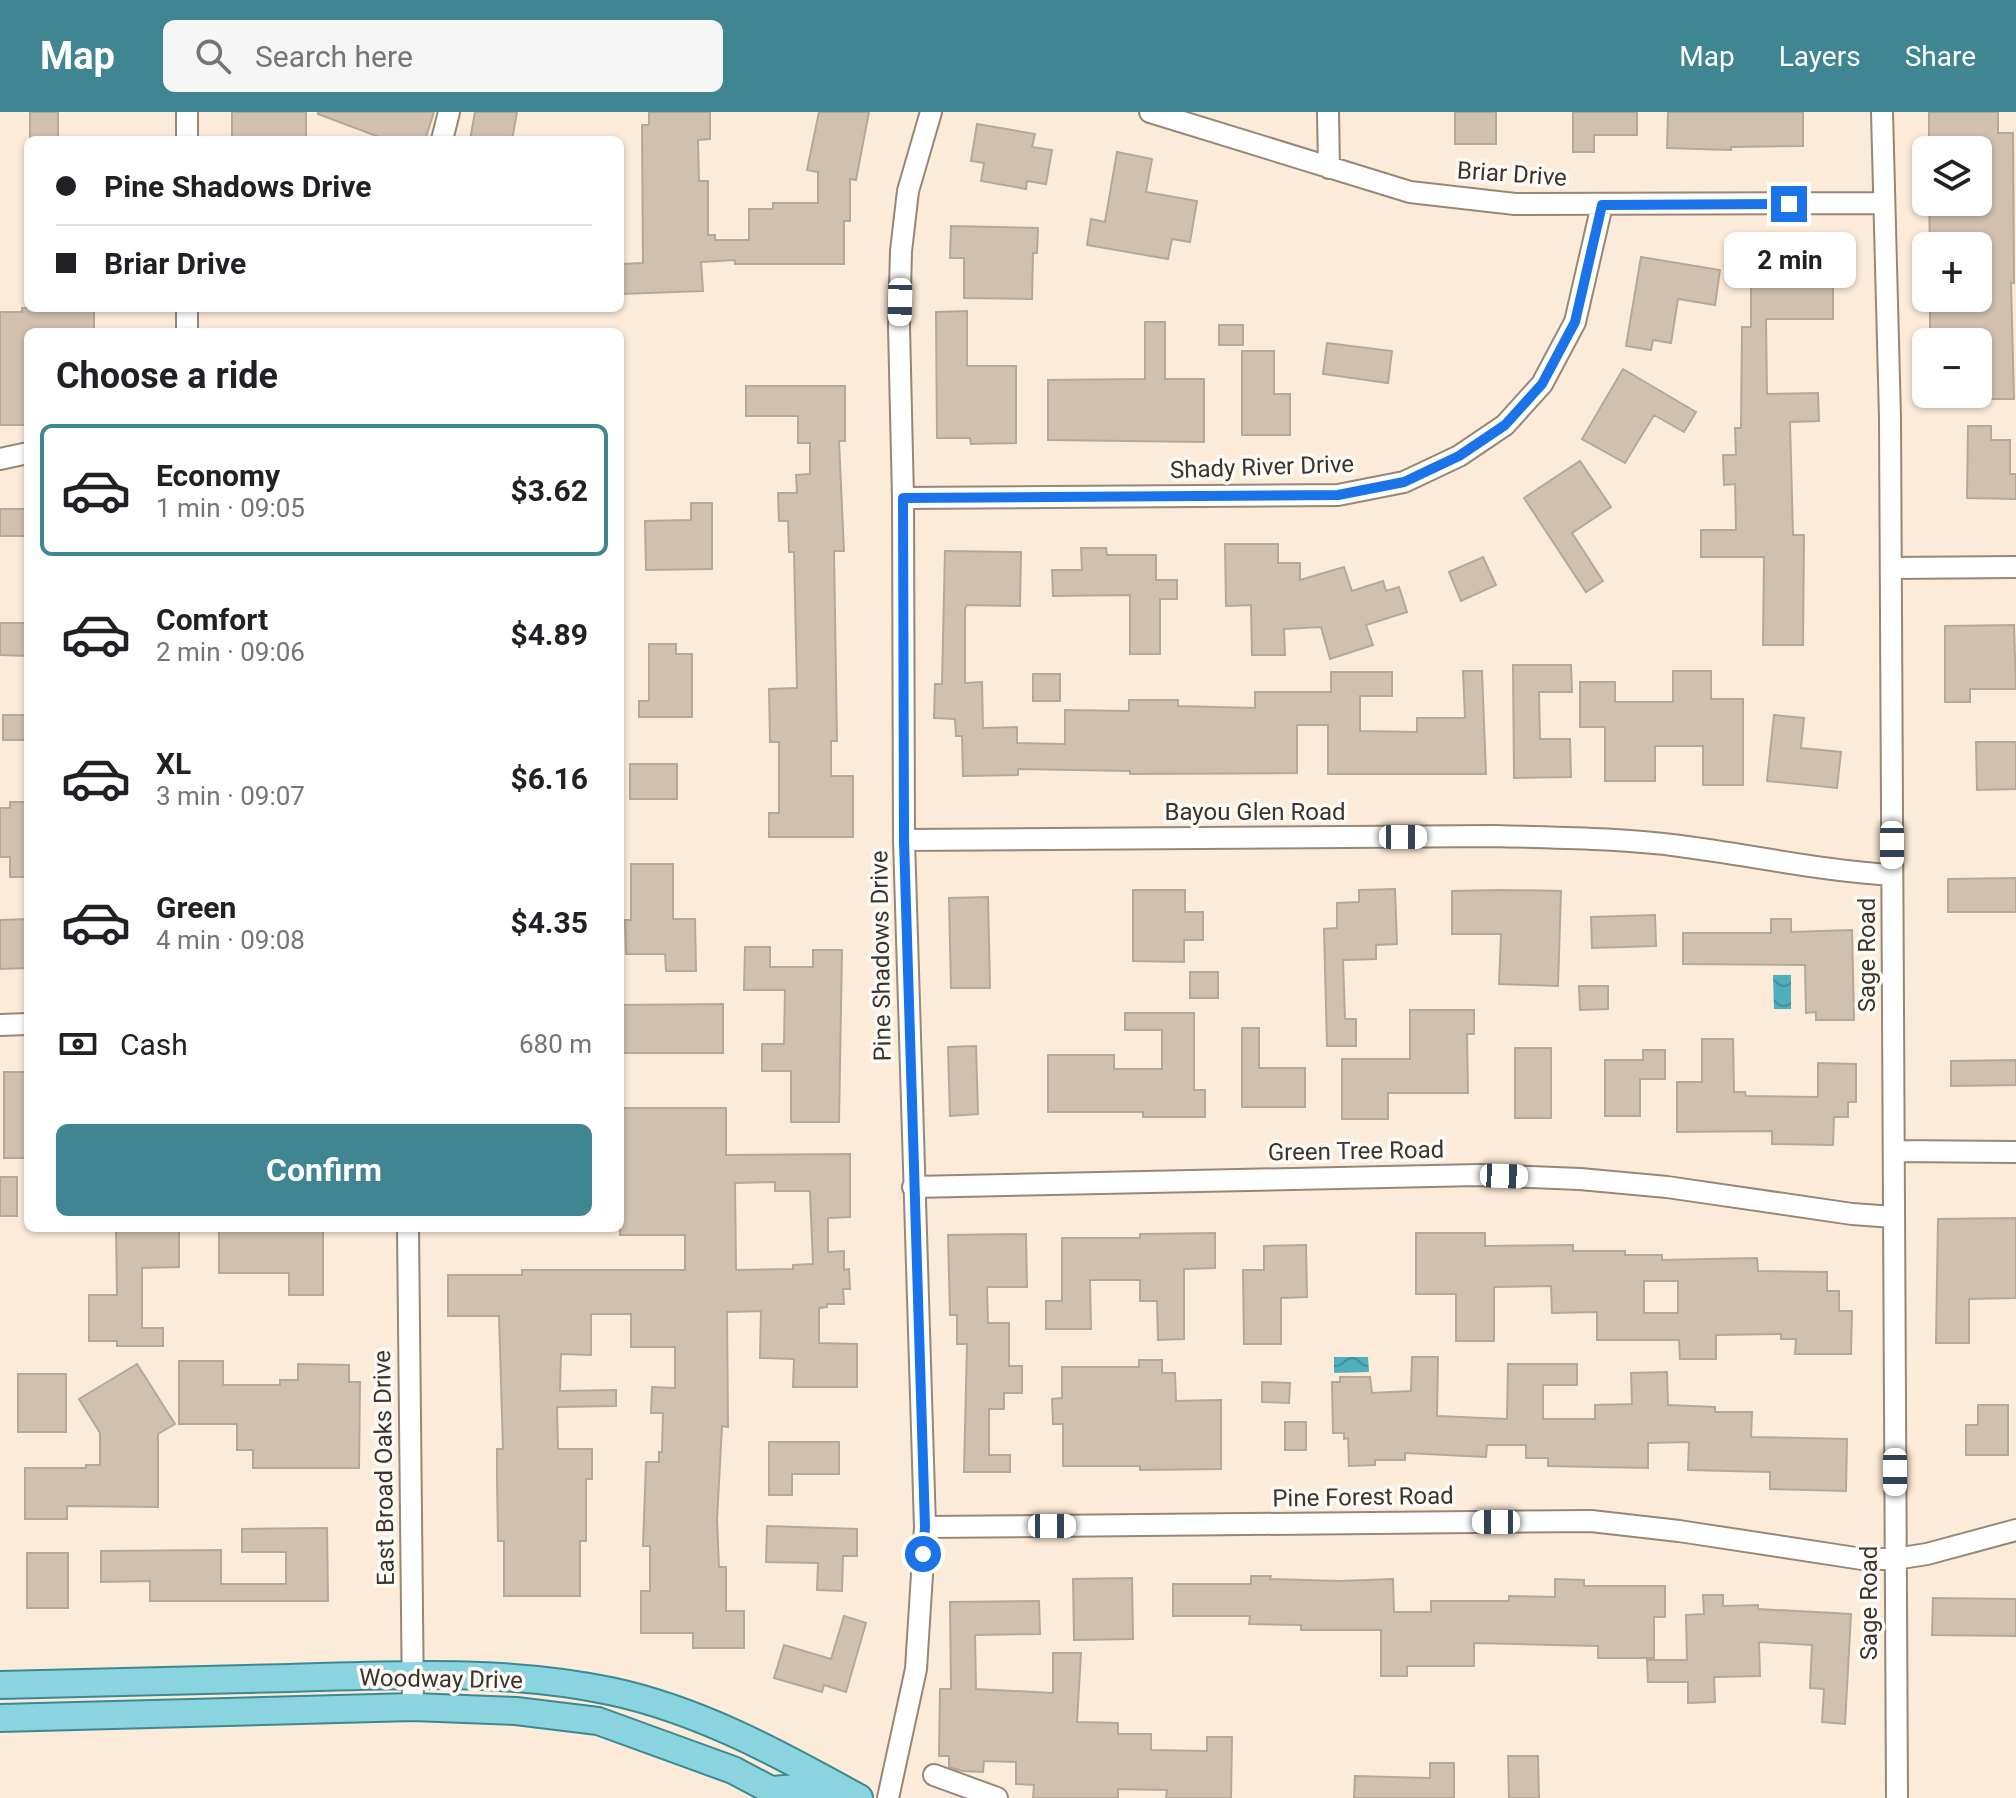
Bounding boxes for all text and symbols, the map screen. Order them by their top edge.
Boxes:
search box [163,20,723,92]
text: Map [40,34,115,78]
icon: search [191,34,235,78]
text: Search here [255,39,413,74]
text: Map [1679,40,1735,73]
text: Layers [1779,40,1861,73]
text: Share [1905,40,1976,73]
map controls [1912,136,1992,408]
button: layers [1912,136,1992,216]
street label: Briar Drive [1456,156,1568,192]
text: Pine Shadows Drive [104,169,371,204]
route end [1771,186,1807,222]
callout: 2 min [1723,232,1855,288]
button: + [1912,232,1992,312]
text: 2 min [1757,245,1823,275]
text: Briar Drive [104,246,246,281]
car [888,278,912,326]
button: − [1912,328,1992,408]
text: Choose a ride [56,355,278,397]
street label: Shady River Drive [1169,450,1355,484]
icon: car [60,454,132,526]
text: Economy [156,458,280,493]
text: $3.62 [510,473,588,508]
text: 1 min · 09:05 [156,493,305,523]
icon: car [60,598,132,670]
text: Comfort [156,602,268,637]
text: $4.89 [510,617,588,652]
text: 2 min · 09:06 [156,637,305,667]
icon: car [60,742,132,814]
text: XL [156,746,191,781]
text: $6.16 [510,761,588,796]
text: 3 min · 09:07 [156,781,305,811]
street label: Bayou Glen Road [1164,798,1346,826]
car [1880,821,1904,869]
car [1379,825,1427,849]
street label: Pine Shadows Drive [865,850,897,1062]
icon: car [60,886,132,958]
text: Green [156,890,236,925]
street label: Sage Road [1853,898,1881,1012]
text: $4.35 [510,905,588,940]
text: 4 min · 09:08 [156,925,305,955]
icon: cash [56,1022,100,1066]
text: Cash [120,1027,188,1062]
text: 680 m [519,1029,592,1059]
button: Confirm [56,1124,592,1216]
street label: Green Tree Road [1268,1135,1444,1167]
car [1480,1163,1528,1189]
street label: East Broad Oaks Drive [368,1350,400,1586]
car [1883,1448,1907,1496]
street label: Pine Forest Road [1272,1481,1454,1513]
car [1472,1510,1520,1534]
car [1028,1514,1076,1538]
route start [905,1536,941,1572]
street label: Sage Road [1855,1546,1883,1660]
street label: Woodway Drive [359,1664,523,1694]

